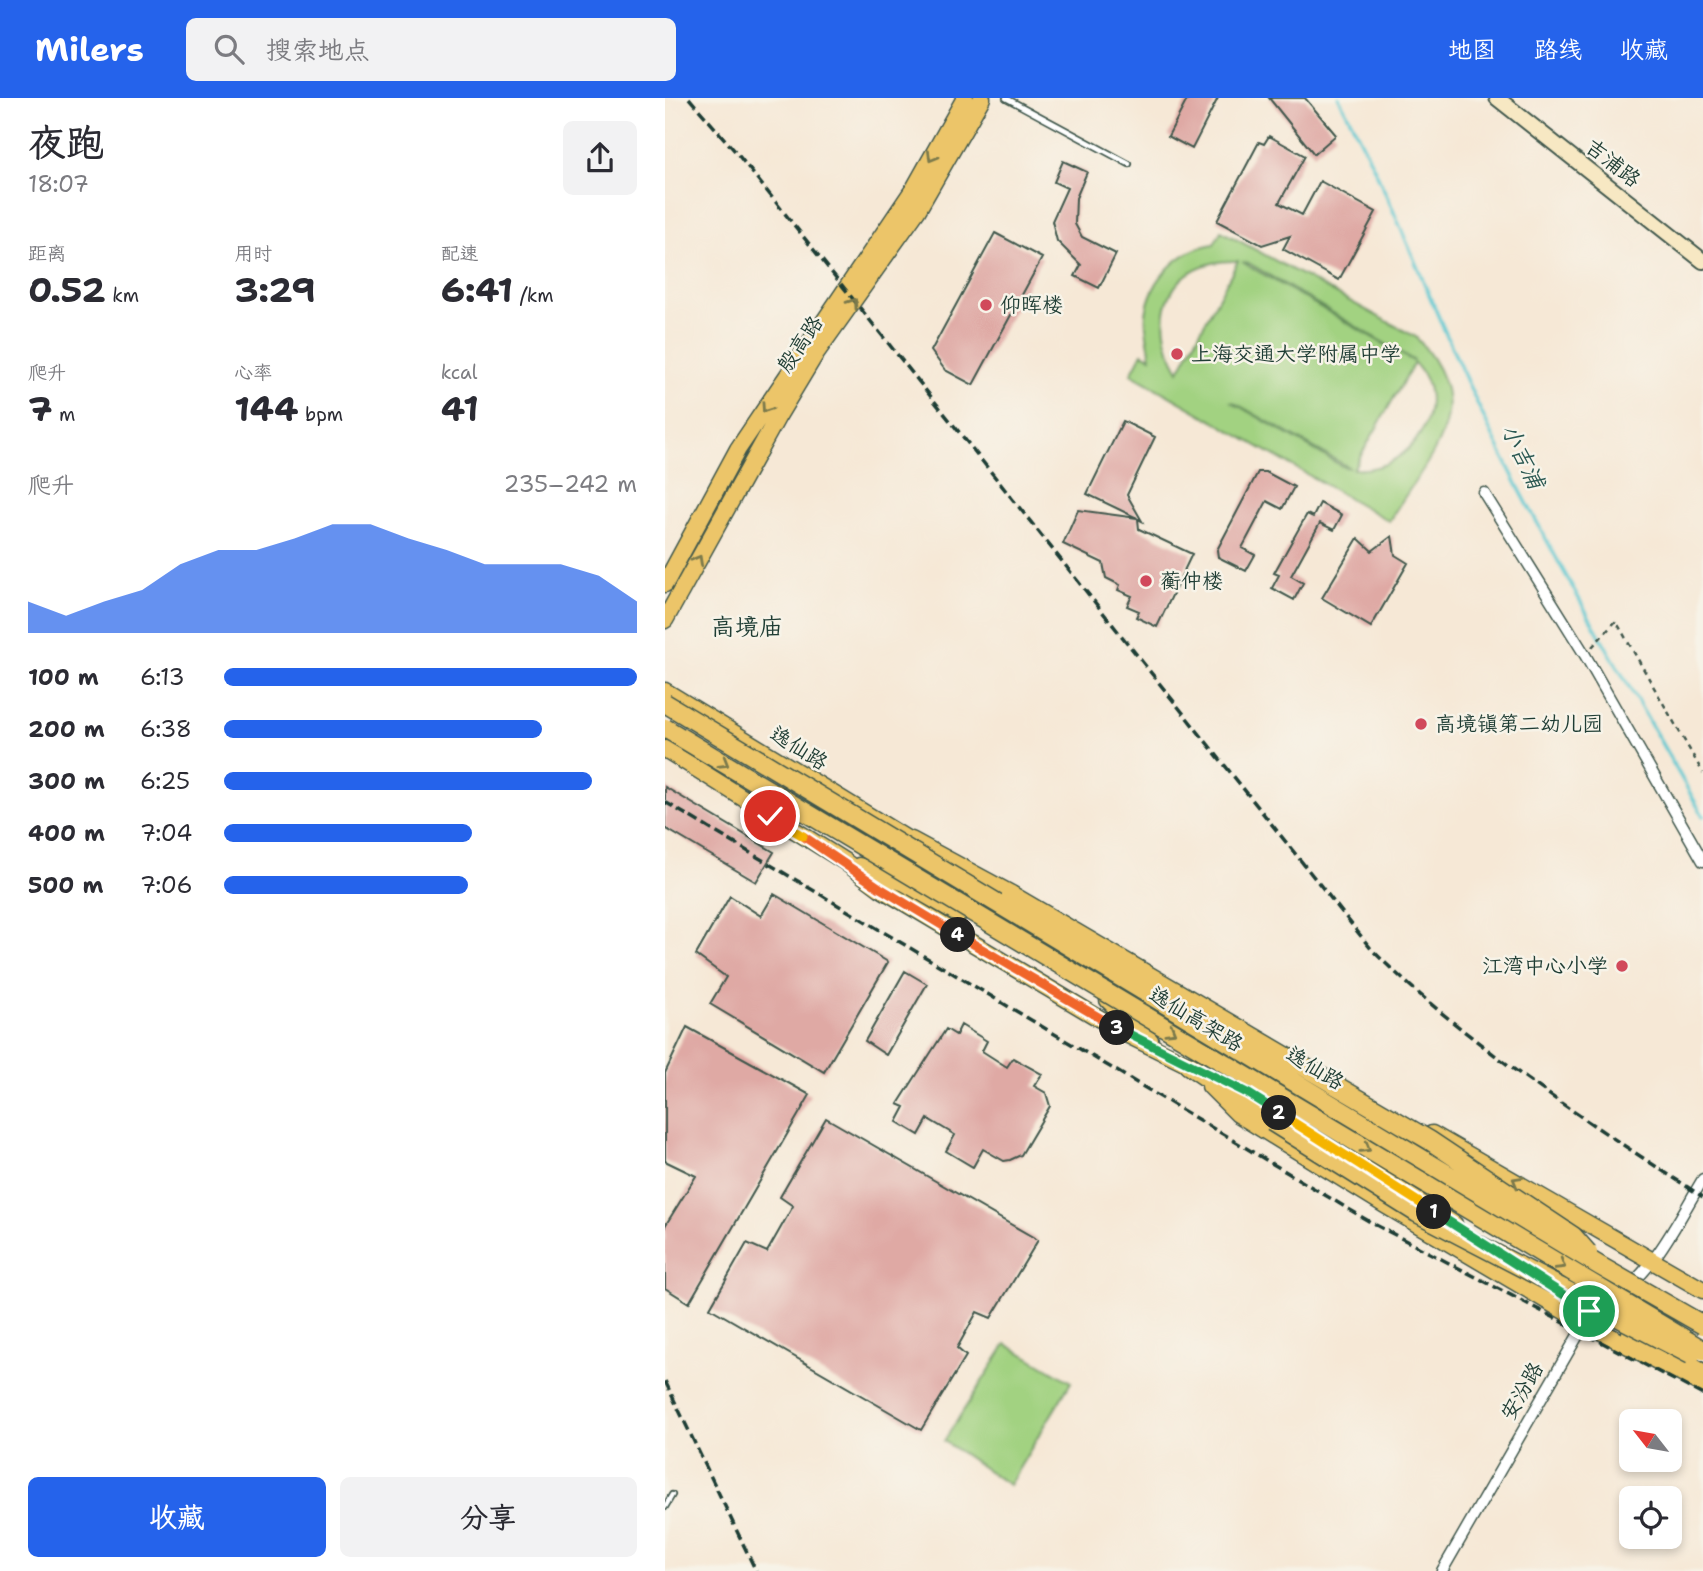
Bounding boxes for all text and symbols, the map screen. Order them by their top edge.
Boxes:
search box [186,18,676,81]
text: Milers [35,27,144,72]
icon: search [210,30,248,68]
text: 搜索地点 [266,32,370,67]
text: 地图 [1448,34,1496,66]
text: 路线 [1534,34,1582,66]
text: 收藏 [1620,34,1668,66]
text: 夜跑 [28,117,104,168]
button: share [563,121,637,195]
street label: 吉浦路 [1580,133,1646,193]
one-way arrow [927,150,940,163]
text: 18:07 [28,169,89,199]
text: 距离 [28,241,66,266]
text: 用时 [234,241,272,266]
text: 配速 [441,241,479,266]
text: 0.52 [28,266,106,313]
text: 3:29 [234,266,316,313]
text: 6:41 [441,266,513,313]
text: km [106,283,139,308]
text: /km [513,283,554,308]
place label: 仰晖楼 [1000,291,1063,319]
marker: 仰晖楼 [978,297,994,313]
one-way arrow [845,298,857,311]
street label: 殷高路 [771,310,829,378]
place label: 上海交通大学附属中学 [1191,340,1401,368]
marker: 上海交通大学附属中学 [1169,346,1185,362]
text: 爬升 [28,360,66,385]
text: 心率 [234,360,272,385]
text: kcal [441,360,478,385]
text: 7 [28,385,53,432]
text: 144 [234,385,298,432]
text: 41 [441,385,479,432]
one-way arrow [761,400,774,413]
text: m [53,402,75,427]
text: bpm [298,402,343,427]
water label: 小吉浦 [1494,418,1553,496]
text: 235–242 m [504,469,637,499]
text: 爬升 [28,470,74,500]
one-way arrow [690,555,703,568]
place label: 蘅仲楼 [1160,567,1223,595]
marker: 蘅仲楼 [1138,573,1154,589]
district label: 高境庙 [711,611,783,643]
text: 100 m [28,662,99,692]
text: 6:13 [140,662,185,692]
place label: 高境镇第二幼儿园 [1435,710,1603,738]
text: 200 m [28,714,105,744]
text: 6:38 [140,714,192,744]
marker: 高境镇第二幼儿园 [1413,716,1429,732]
street label: 逸仙路 [765,719,833,777]
one-way arrow [716,754,729,767]
text: 300 m [28,766,105,796]
text: 6:25 [140,766,190,796]
pin [740,786,800,846]
icon: check [751,797,789,835]
text: 400 m [28,818,105,848]
text: 7:04 [140,818,192,848]
text: 500 m [28,870,103,900]
text: 7:06 [140,870,193,900]
pin: 4 [941,918,975,952]
text: 4 [951,922,964,947]
place label: 江湾中心小学 [1482,952,1608,980]
marker: 江湾中心小学 [1614,958,1630,974]
street label: 逸仙高架路 [1144,980,1248,1058]
pin: 3 [1099,1010,1135,1046]
text: 3 [1110,1015,1123,1040]
one-way arrow [1163,1023,1176,1036]
street label: 逸仙路 [1281,1040,1349,1096]
pin: 2 [1261,1096,1297,1130]
text: 2 [1272,1100,1285,1125]
one-way arrow [1359,1140,1371,1153]
one-way arrow [1512,1176,1525,1189]
pin: 1 [1417,1194,1451,1230]
text: 1 [1429,1199,1438,1224]
one-way arrow [1554,1256,1567,1269]
pin [1559,1281,1619,1341]
icon: arrive [1570,1292,1608,1330]
street label: 安汾路 [1494,1357,1550,1425]
north arrow [1619,1409,1682,1472]
map controls [1619,1409,1682,1549]
button: 收藏 [28,1477,326,1557]
button: 分享 [340,1477,637,1557]
button: locate [1619,1486,1682,1549]

